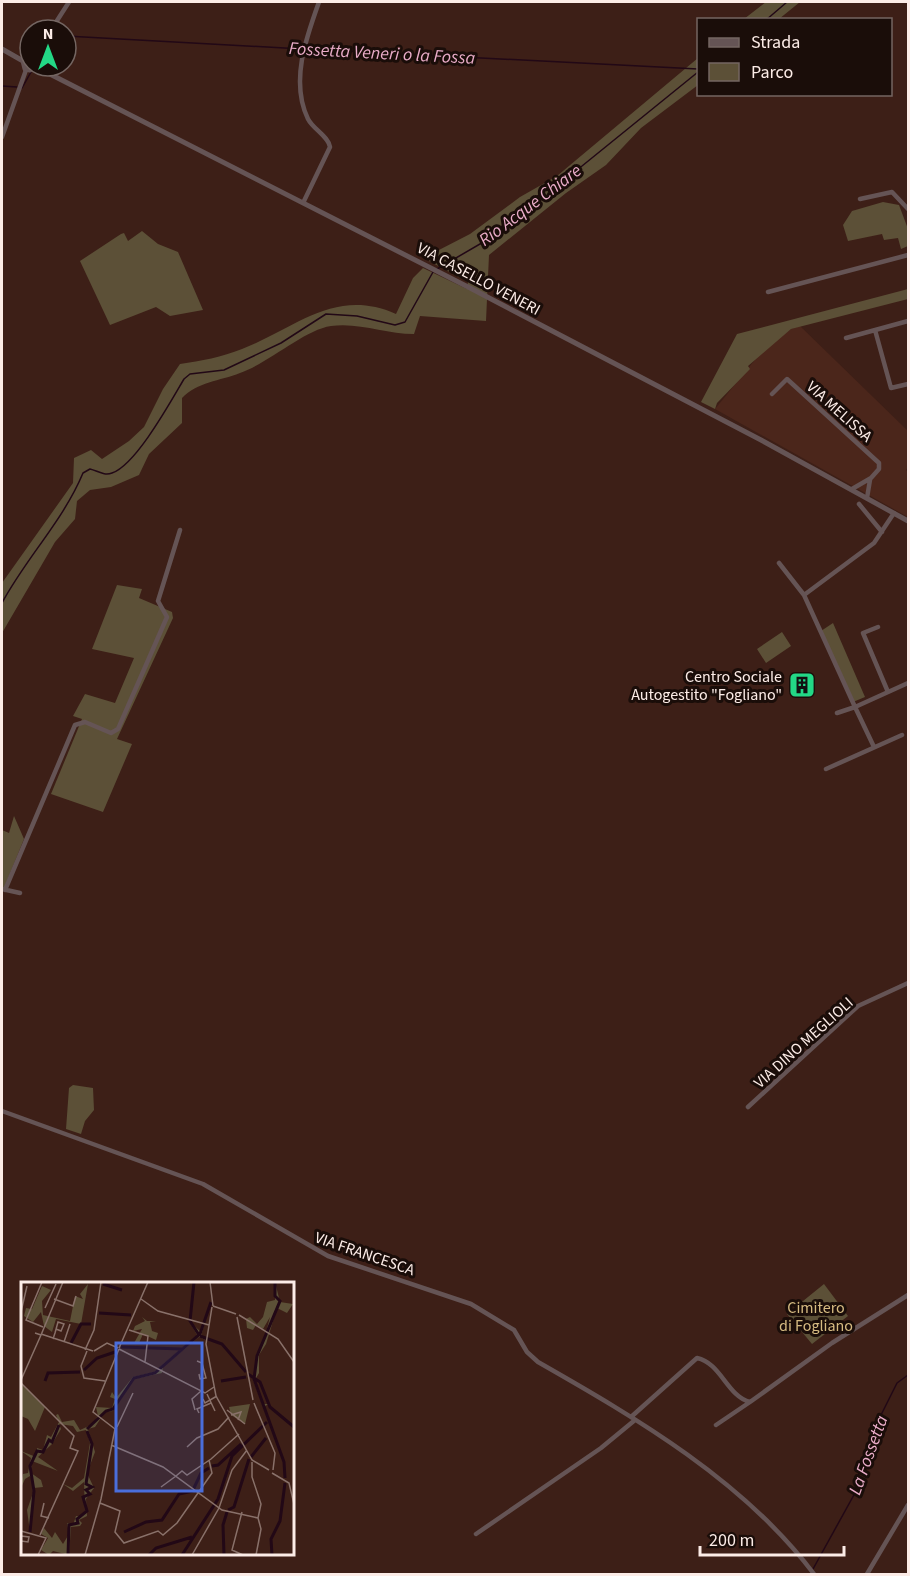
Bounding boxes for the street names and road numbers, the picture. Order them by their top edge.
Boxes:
street label: VIA CASELLO VENERI [413,237,544,321]
street label: VIA MELISSA [802,376,877,448]
street label: VIA DINO MEGLIOLI [749,992,858,1093]
street label: VIA FRANCESCA [312,1227,418,1281]

